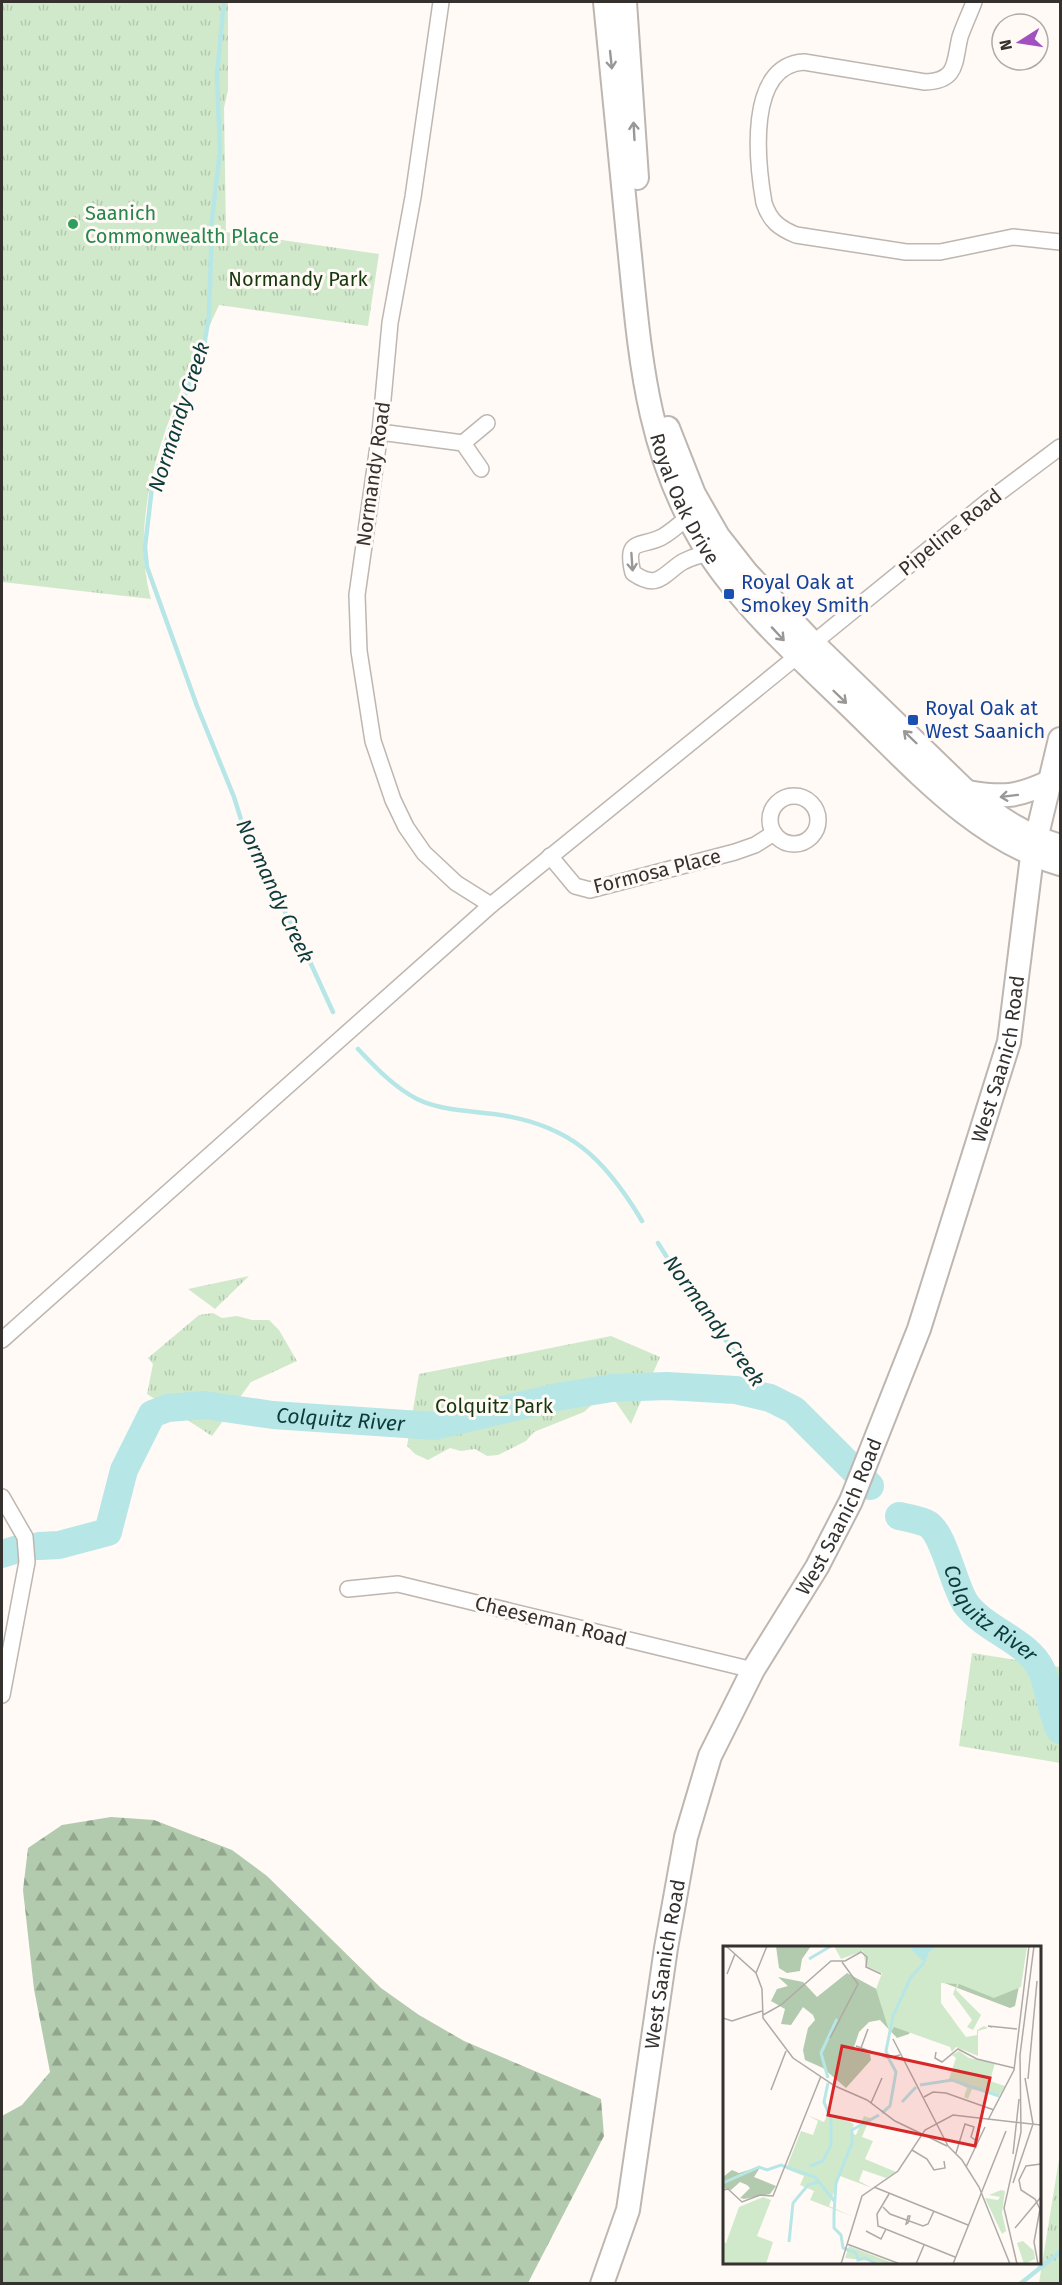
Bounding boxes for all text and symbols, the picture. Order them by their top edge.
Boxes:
north arrow [990,12,1050,72]
text: N [995,38,1016,52]
one-way arrow [606,49,617,69]
one-way arrow [629,122,640,141]
place label: Saanich Commonwealth Place [85,201,279,248]
marker: Saanich Commonwealth Place [66,217,80,231]
park label: Normandy Park [228,267,368,291]
water label: Normandy Creek [143,339,215,495]
street label: Normandy Road [351,400,395,548]
street label: Royal Oak Drive [645,430,725,569]
street label: Pipeline Road [894,483,1006,581]
one-way arrow [627,552,638,571]
place label: Royal Oak at Smokey Smith [741,570,869,617]
marker: Royal Oak at Smokey Smith [722,587,736,601]
one-way arrow [771,626,785,641]
one-way arrow [833,689,848,704]
place label: Royal Oak at West Saanich [925,696,1045,743]
marker: Royal Oak at West Saanich [906,713,920,727]
one-way arrow [902,730,917,744]
one-way arrow [1000,791,1020,802]
water label: Normandy Creek [230,815,320,967]
street label: Formosa Place [591,844,723,898]
street label: West Saanich Road [966,974,1029,1146]
water label: Normandy Creek [658,1250,770,1392]
park label: Colquitz Park [435,1394,554,1418]
water label: Colquitz River [275,1402,407,1437]
street label: West Saanich Road [791,1434,887,1599]
water label: Colquitz River [938,1561,1044,1668]
street label: Cheeseman Road [472,1590,630,1652]
street label: West Saanich Road [639,1877,690,2051]
inset map [723,1946,1041,2264]

